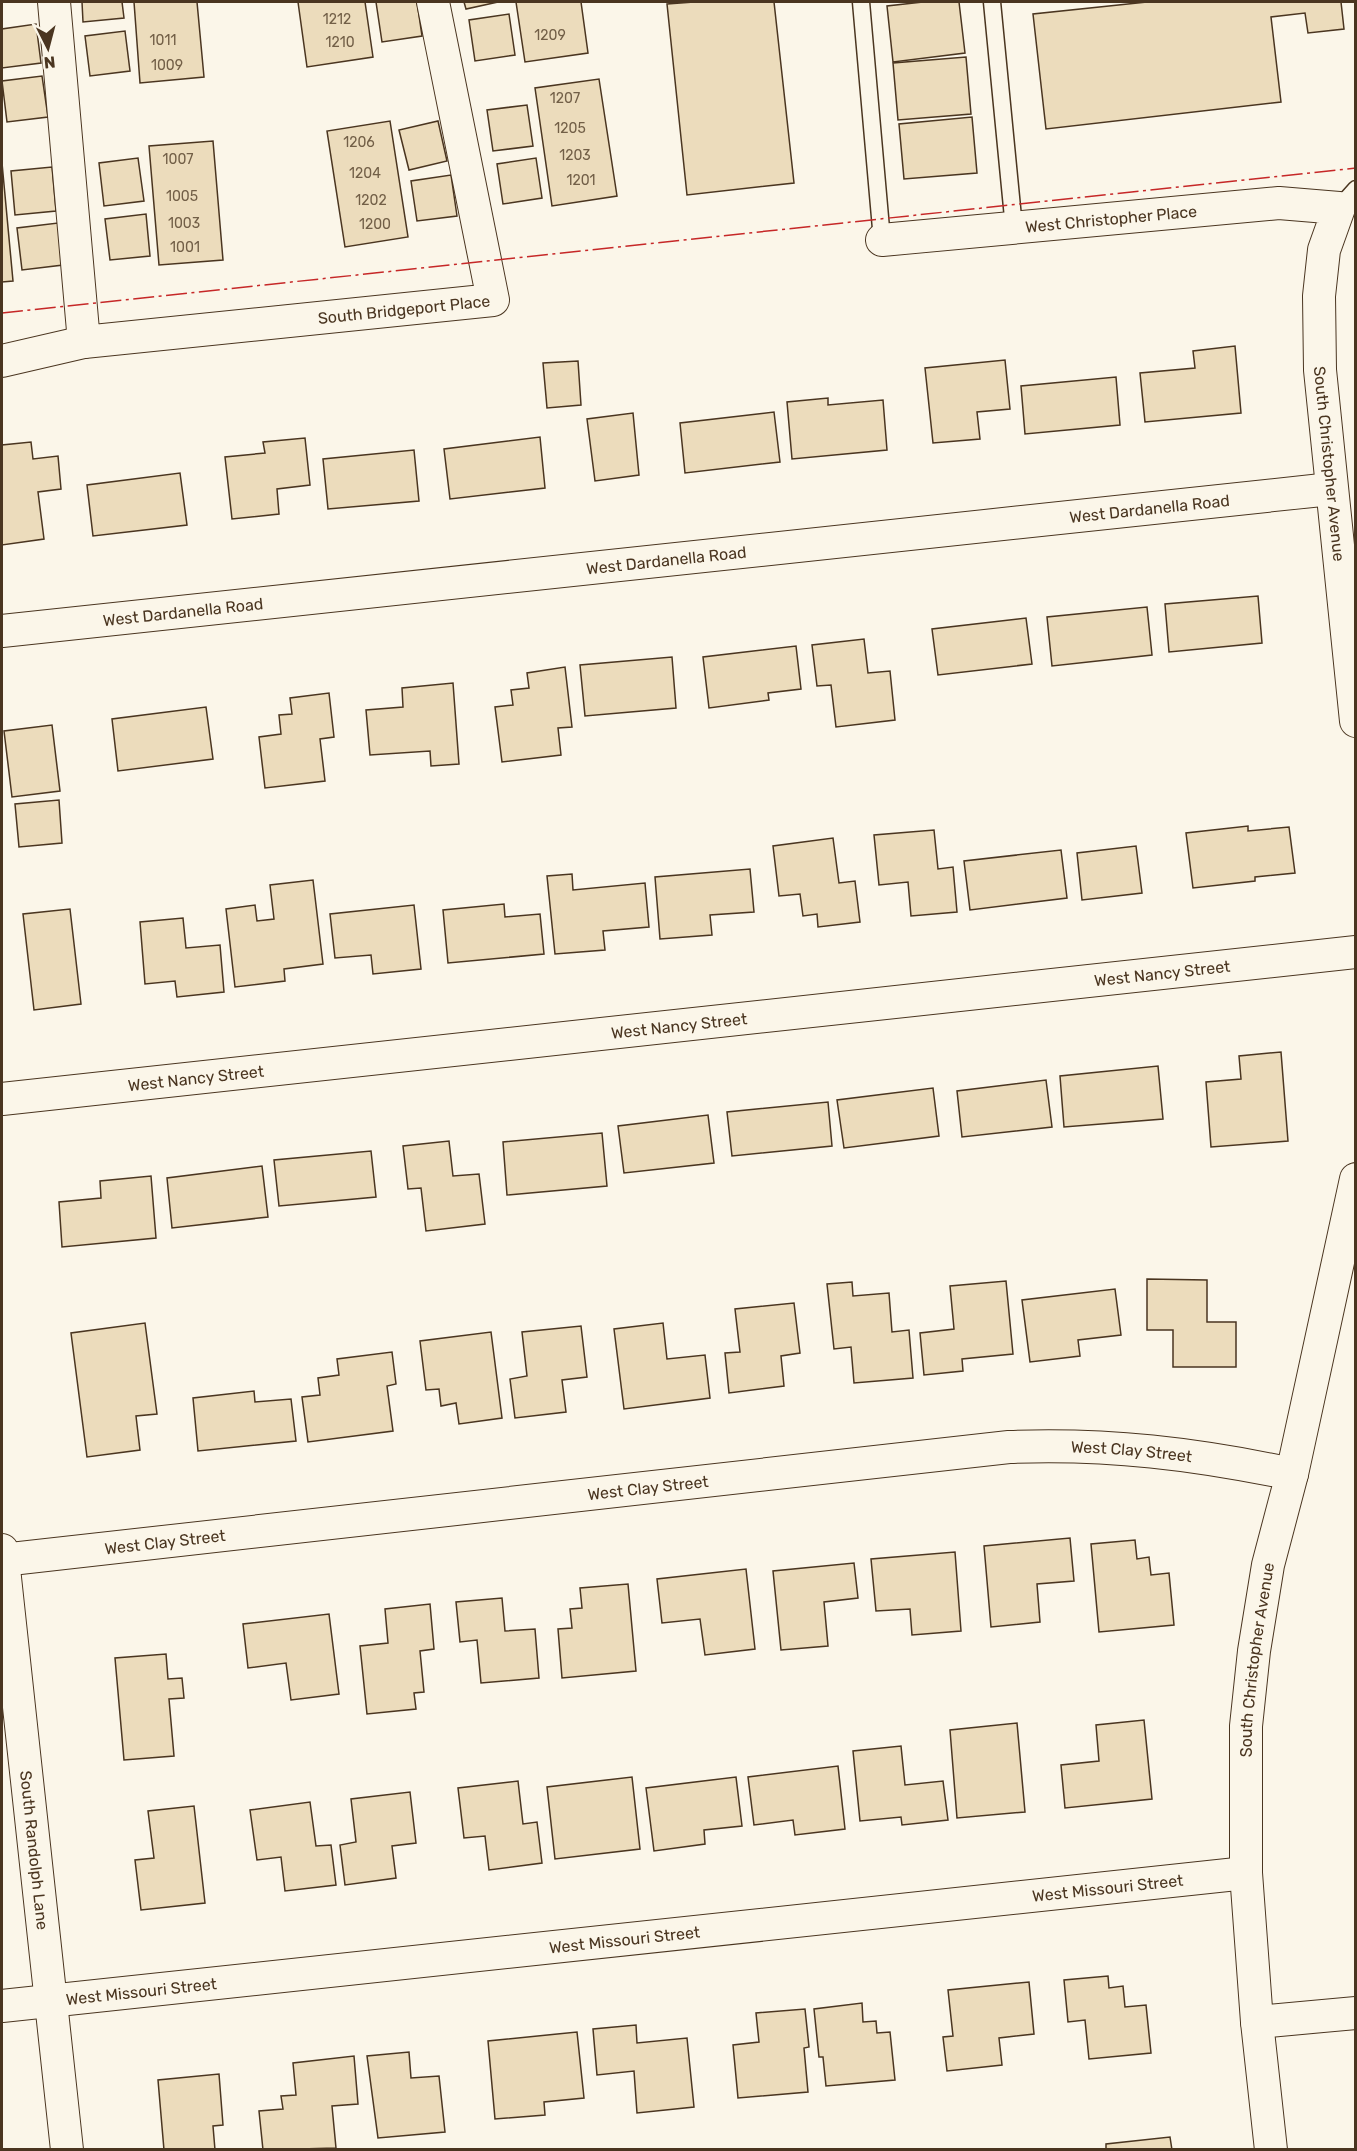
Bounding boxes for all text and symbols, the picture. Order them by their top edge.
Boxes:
house number: 1212 [323,11,351,28]
north arrow [18,18,78,78]
house number: 1209 [534,27,566,44]
house number: 1011 [150,32,176,49]
house number: 1210 [325,34,355,51]
text: N [43,52,56,72]
house number: 1009 [151,57,183,74]
house number: 1207 [550,90,580,107]
house number: 1205 [554,120,586,137]
house number: 1206 [343,134,375,151]
house number: 1203 [559,147,591,164]
house number: 1007 [163,151,193,168]
house number: 1204 [349,165,381,182]
house number: 1201 [566,172,596,189]
house number: 1005 [166,188,198,205]
house number: 1202 [355,192,387,209]
street label: West Christopher Place [1024,201,1198,236]
house number: 1003 [168,215,200,232]
house number: 1200 [359,216,391,233]
house number: 1001 [170,239,200,256]
street label: South Bridgeport Place [317,291,491,327]
street label: South Christopher Avenue [1310,365,1349,562]
street label: West Dardanella Road [1068,490,1231,526]
street label: West Dardanella Road [585,542,747,578]
street label: West Dardanella Road [102,594,264,630]
street label: West Nancy Street [1093,956,1231,990]
street label: West Nancy Street [610,1009,748,1042]
street label: West Nancy Street [127,1061,265,1095]
street label: West Clay Street [1071,1437,1193,1466]
street label: West Clay Street [586,1471,709,1504]
street label: West Clay Street [103,1525,226,1558]
street label: South Christopher Avenue [1236,1561,1278,1757]
street label: South Randolph Lane [16,1770,53,1931]
street label: West Missouri Street [1031,1870,1184,1905]
street label: West Missouri Street [548,1922,701,1957]
street label: West Missouri Street [65,1974,218,2009]

